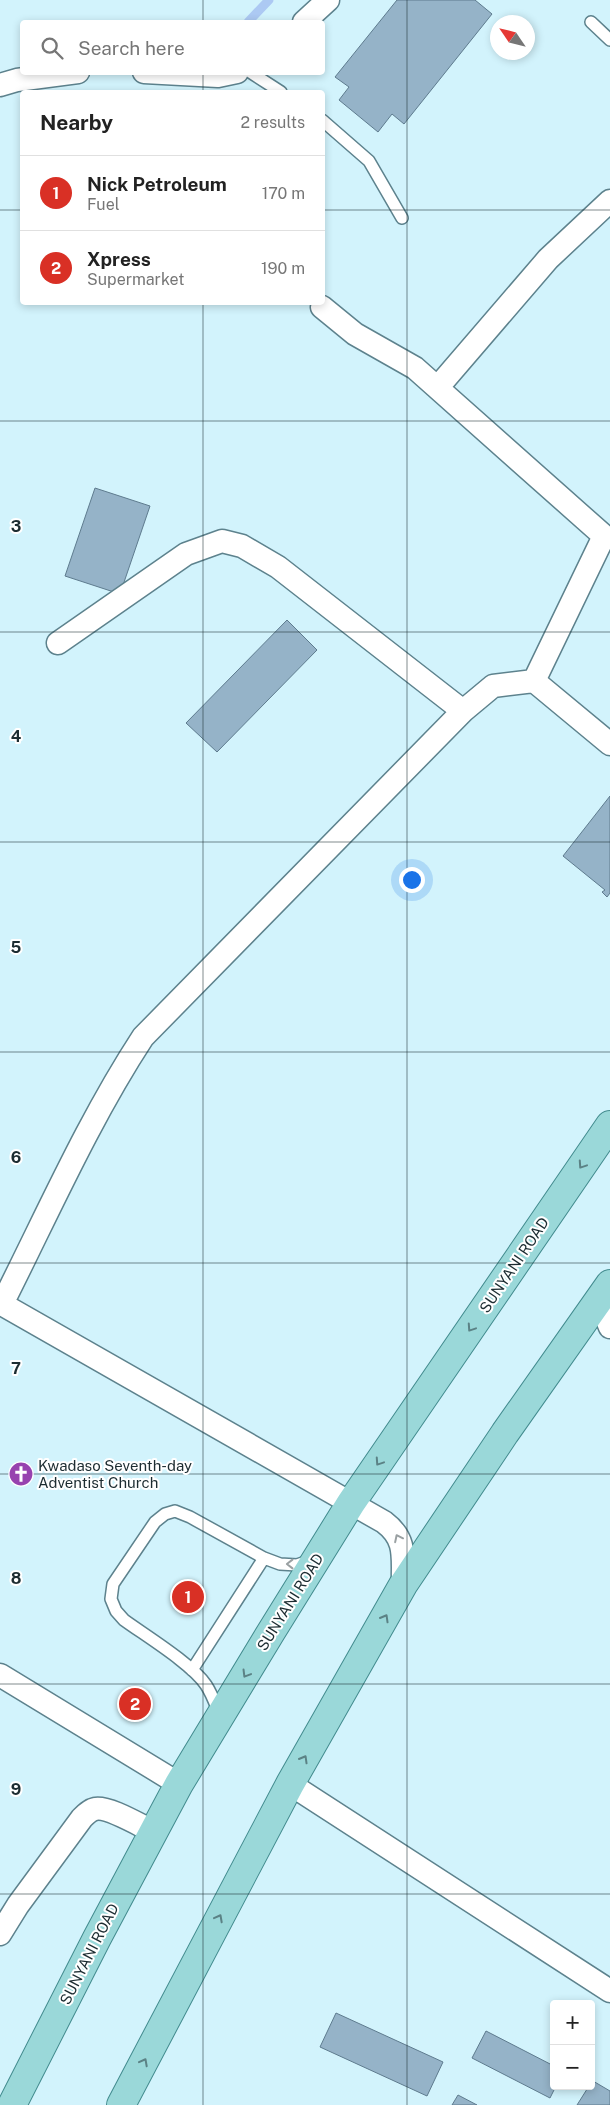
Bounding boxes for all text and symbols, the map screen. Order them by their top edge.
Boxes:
north arrow [490,15,535,60]
search box [20,20,325,75]
icon: search [38,34,66,62]
text: Search here [78,37,185,59]
text: Nearby [40,110,113,135]
text: 2 results [240,113,305,132]
text: Nick Petroleum [87,173,227,195]
text: 1 [53,184,59,203]
text: 170 m [262,184,305,203]
text: Fuel [87,195,120,214]
text: Xpress [87,248,151,270]
text: 2 [51,259,61,278]
text: 190 m [261,259,305,278]
text: Supermarket [87,270,184,289]
text: 3 [11,517,21,536]
text: 4 [11,727,22,746]
your location [399,867,425,893]
text: 5 [11,938,22,957]
text: 6 [11,1148,21,1167]
one-way arrow [579,1160,588,1169]
street label: SUNYANI ROAD [476,1214,552,1316]
one-way arrow [467,1323,477,1332]
text: 7 [11,1359,21,1378]
one-way arrow [376,1456,385,1466]
place label: Kwadaso Seventh-day Adventist Church [38,1457,192,1491]
church icon: Kwadaso Seventh-day Adventist Church [8,1461,34,1487]
one-way arrow [394,1534,404,1543]
street label: SUNYANI ROAD [253,1550,327,1654]
one-way arrow [286,1559,294,1569]
text: 8 [11,1569,22,1588]
pin: 1 [172,1578,204,1616]
one-way arrow [378,1614,388,1623]
one-way arrow [242,1668,252,1677]
pin: 2 [119,1685,151,1723]
one-way arrow [298,1756,308,1765]
text: 9 [11,1780,21,1799]
street label: SUNYANI ROAD [56,1901,122,2007]
one-way arrow [213,1914,223,1923]
map controls [550,2000,595,2090]
button: + [550,2000,595,2045]
button: − [550,2045,595,2090]
one-way arrow [138,2058,148,2067]

